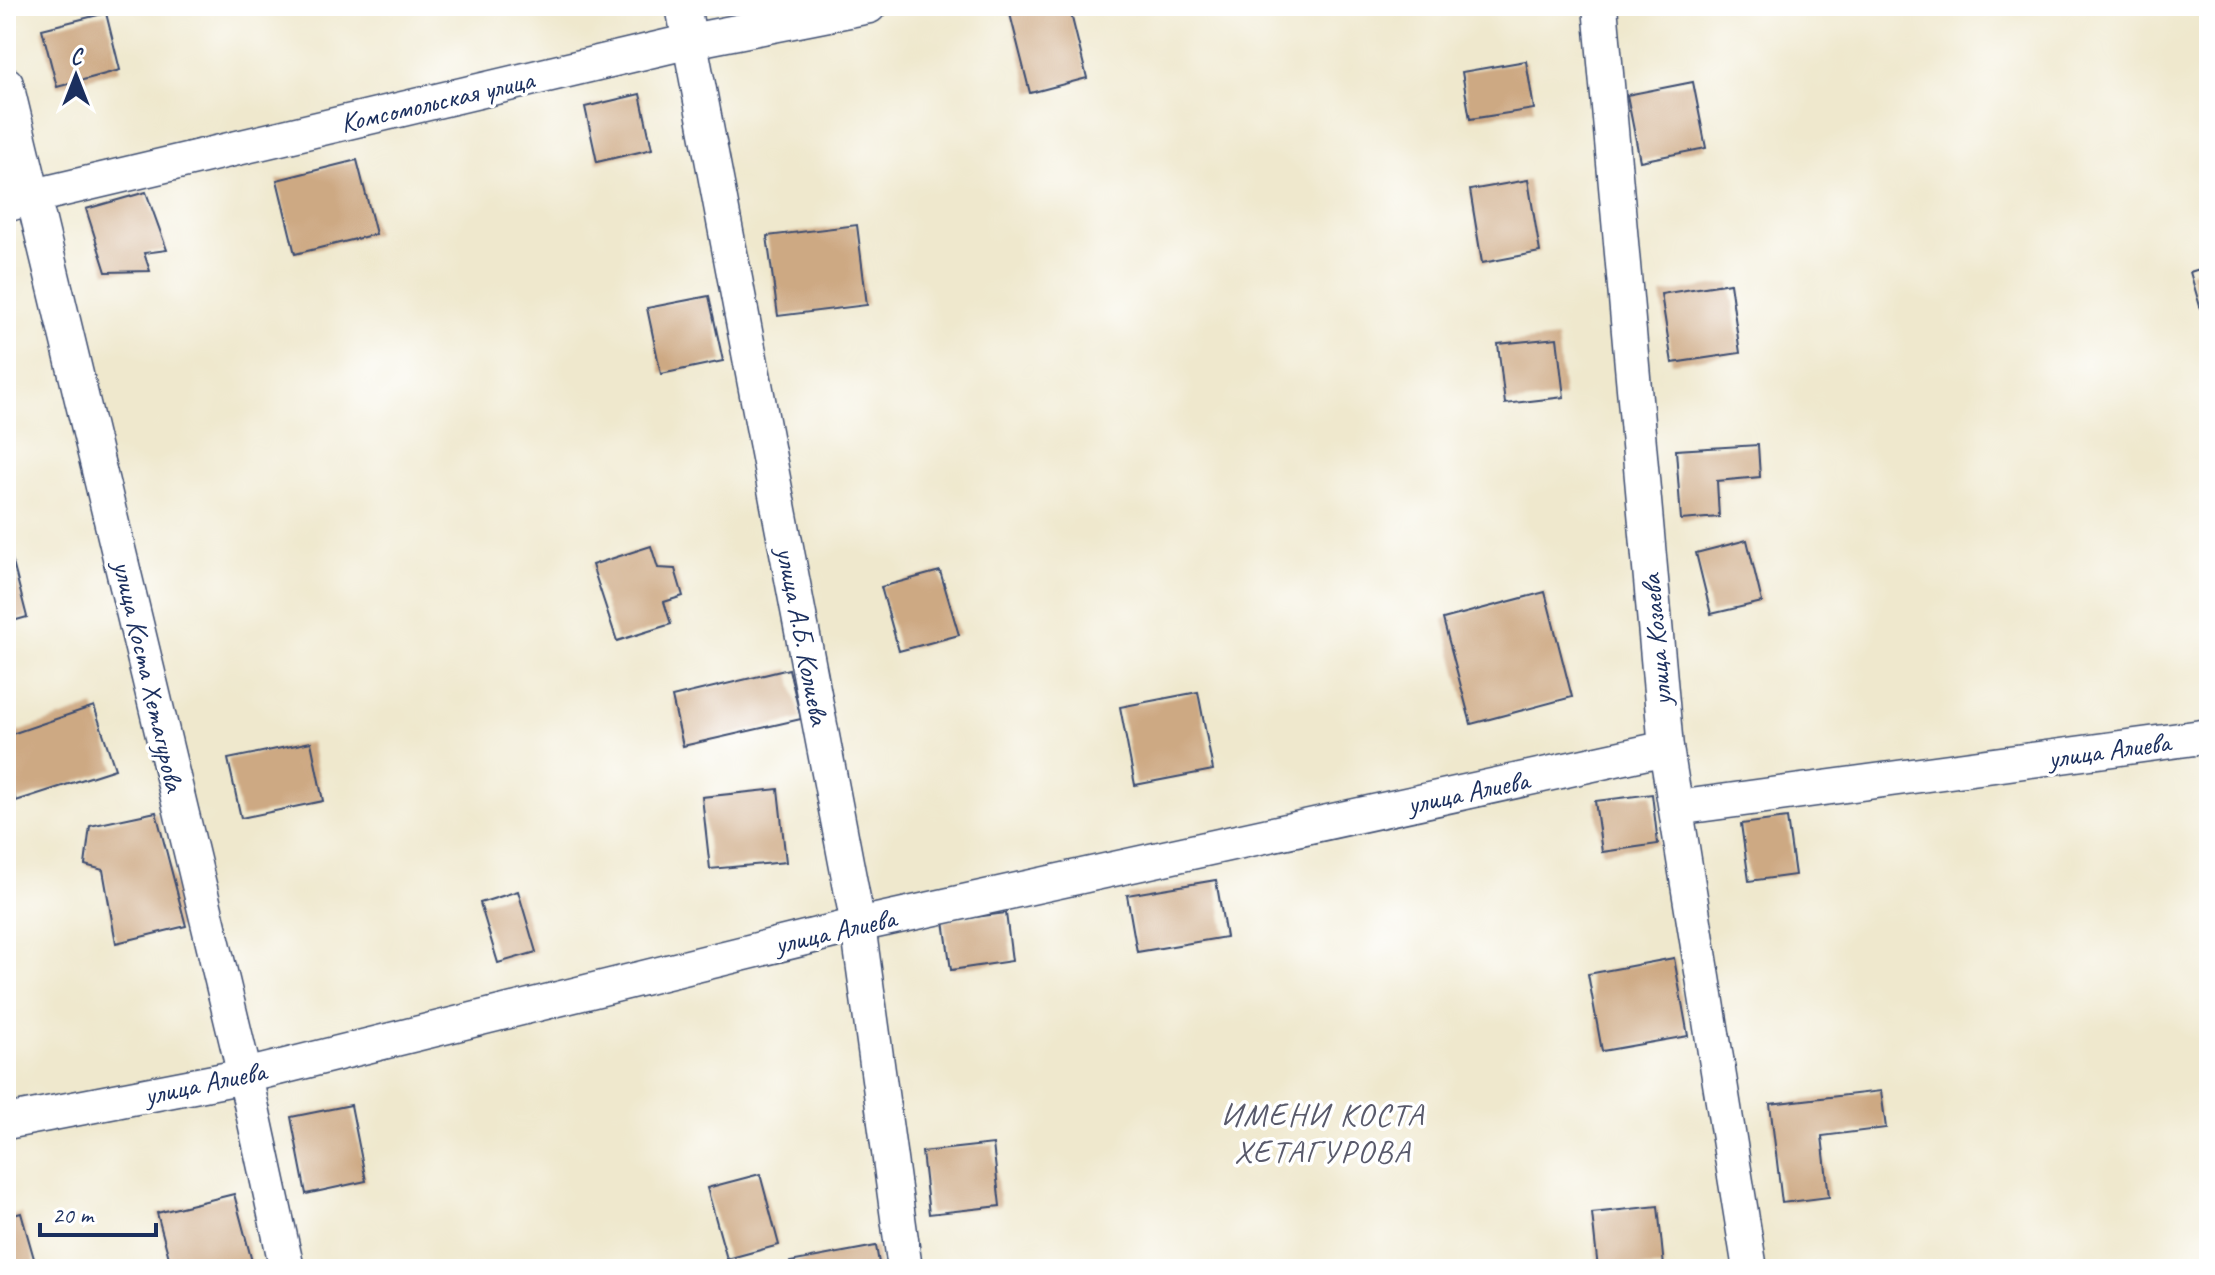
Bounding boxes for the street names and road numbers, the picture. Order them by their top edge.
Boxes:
street label: Комсомольская улица [337,61,539,140]
street label: улица А.Б. Колиева [768,542,838,730]
street label: улица Коста Хетагурова [105,555,193,796]
street label: улица Козаева [1633,571,1679,709]
street label: улица Алиева [2044,724,2175,776]
street label: улица Алиева [1402,762,1534,822]
street label: улица Алиева [769,900,901,962]
street label: улица Алиева [139,1053,271,1113]

